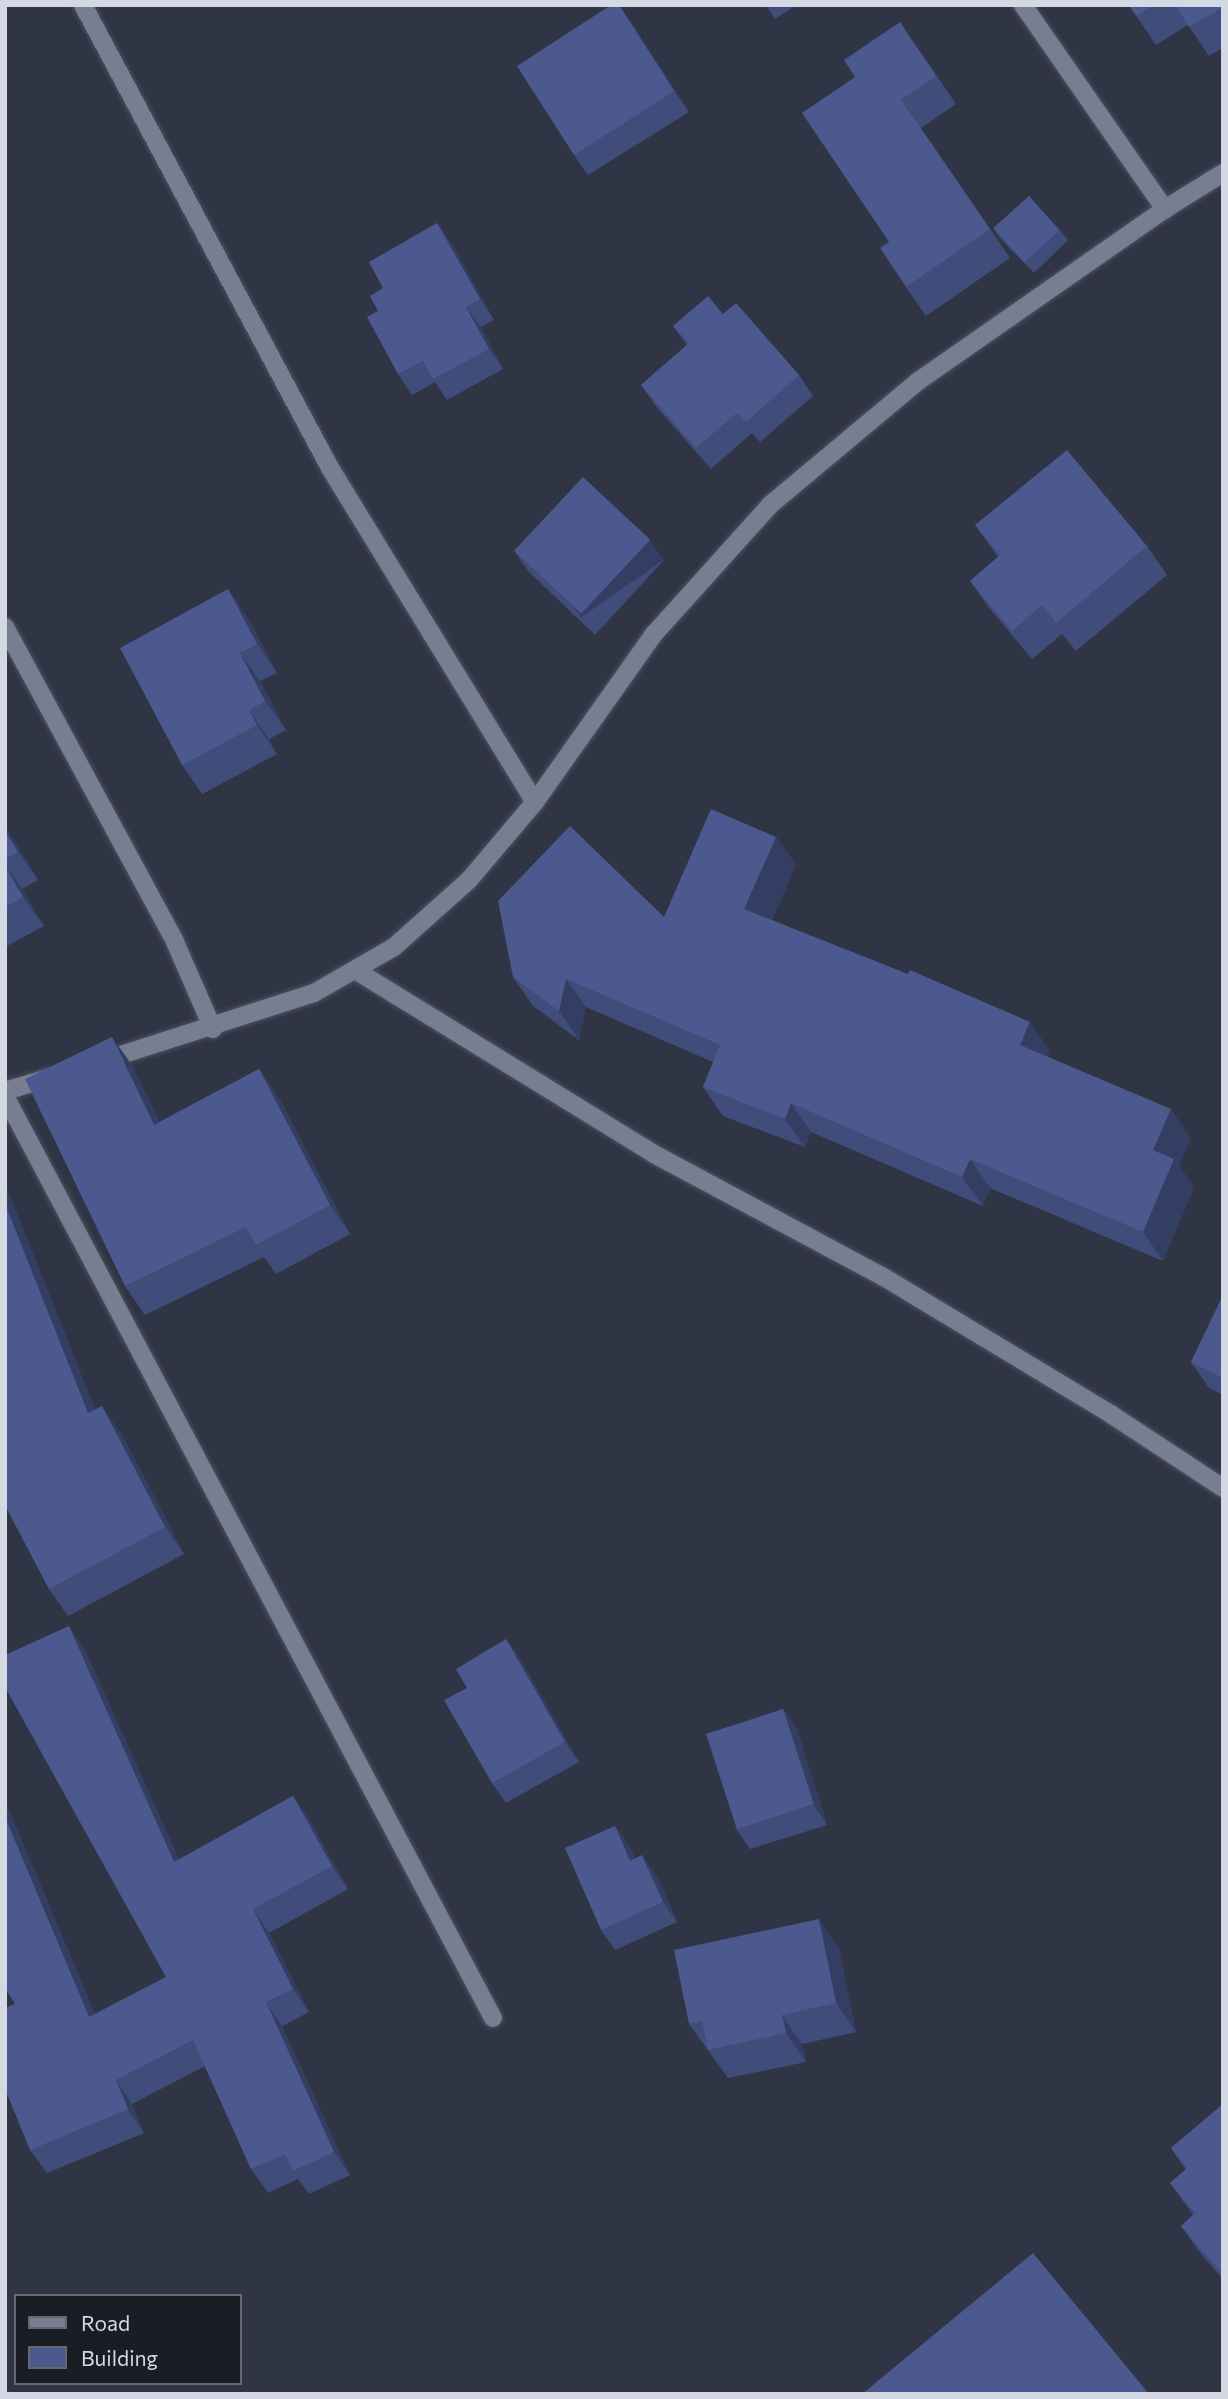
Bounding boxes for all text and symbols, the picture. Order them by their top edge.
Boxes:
legend [14,2294,242,2385]
text: Road [81,2310,130,2335]
text: Building [81,2345,158,2370]

